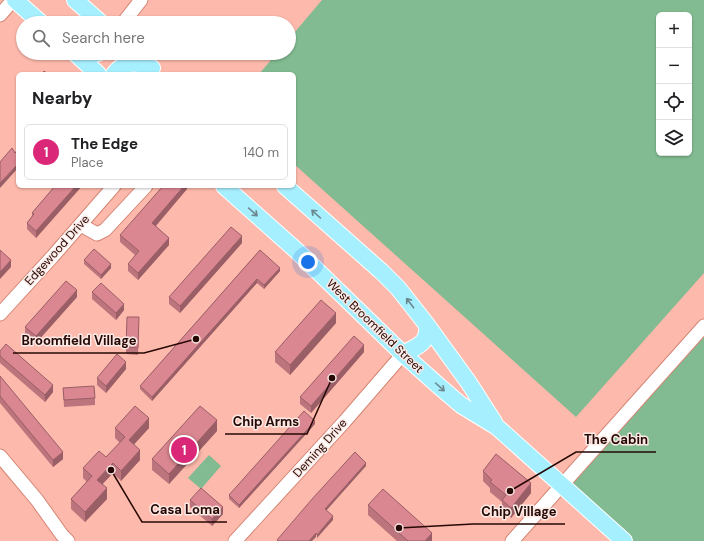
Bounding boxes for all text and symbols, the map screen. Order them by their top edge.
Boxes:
map controls [656,12,692,156]
button: + [656,12,692,48]
search box [16,16,296,60]
icon: search [30,27,52,49]
text: Search here [62,28,145,48]
button: − [656,48,692,84]
button: locate [656,84,692,120]
text: Nearby [32,87,92,109]
button: layers [656,120,692,156]
text: The Edge [71,134,138,154]
text: 1 [44,144,48,161]
text: 140 m [243,144,279,161]
text: Place [71,154,103,171]
one-way arrow [248,207,258,217]
one-way arrow [311,209,321,218]
street label: Edgewood Drive [21,211,93,289]
your location [298,252,318,272]
street label: West Broomfield Street [323,275,427,377]
one-way arrow [406,298,414,309]
callout: Broomfield Village [13,328,144,353]
text: Broomfield Village [21,332,137,349]
one-way arrow [435,382,445,392]
callout: Chip Arms [225,409,307,434]
text: Chip Arms [233,413,299,430]
street label: Deming Drive [289,415,351,481]
callout: The Cabin [576,427,656,452]
text: The Cabin [584,431,648,448]
pin: 1 [171,435,197,465]
callout: Casa Loma [142,497,227,522]
callout: Chip Village [473,499,565,524]
text: Casa Loma [150,501,220,518]
text: Chip Village [481,503,557,520]

